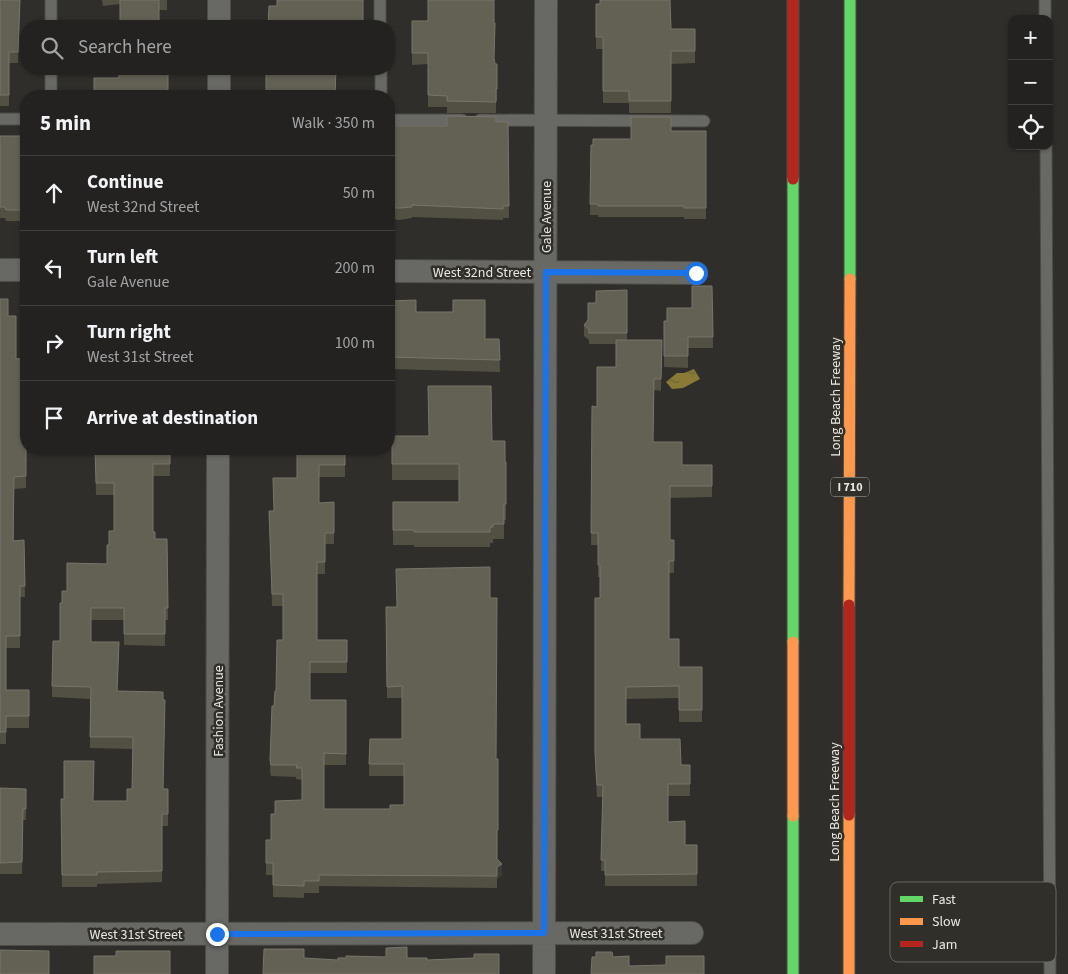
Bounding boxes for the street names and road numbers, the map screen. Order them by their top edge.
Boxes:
street label: Gale Avenue [537,181,557,253]
street label: West 32nd Street [433,263,531,283]
street label: Long Beach Freeway [826,337,846,457]
road number: I 710 [831,478,869,497]
street label: Fashion Avenue [209,665,229,757]
street label: Long Beach Freeway [825,742,845,862]
street label: West 31st Street [569,924,663,944]
street label: West 31st Street [89,925,183,945]

